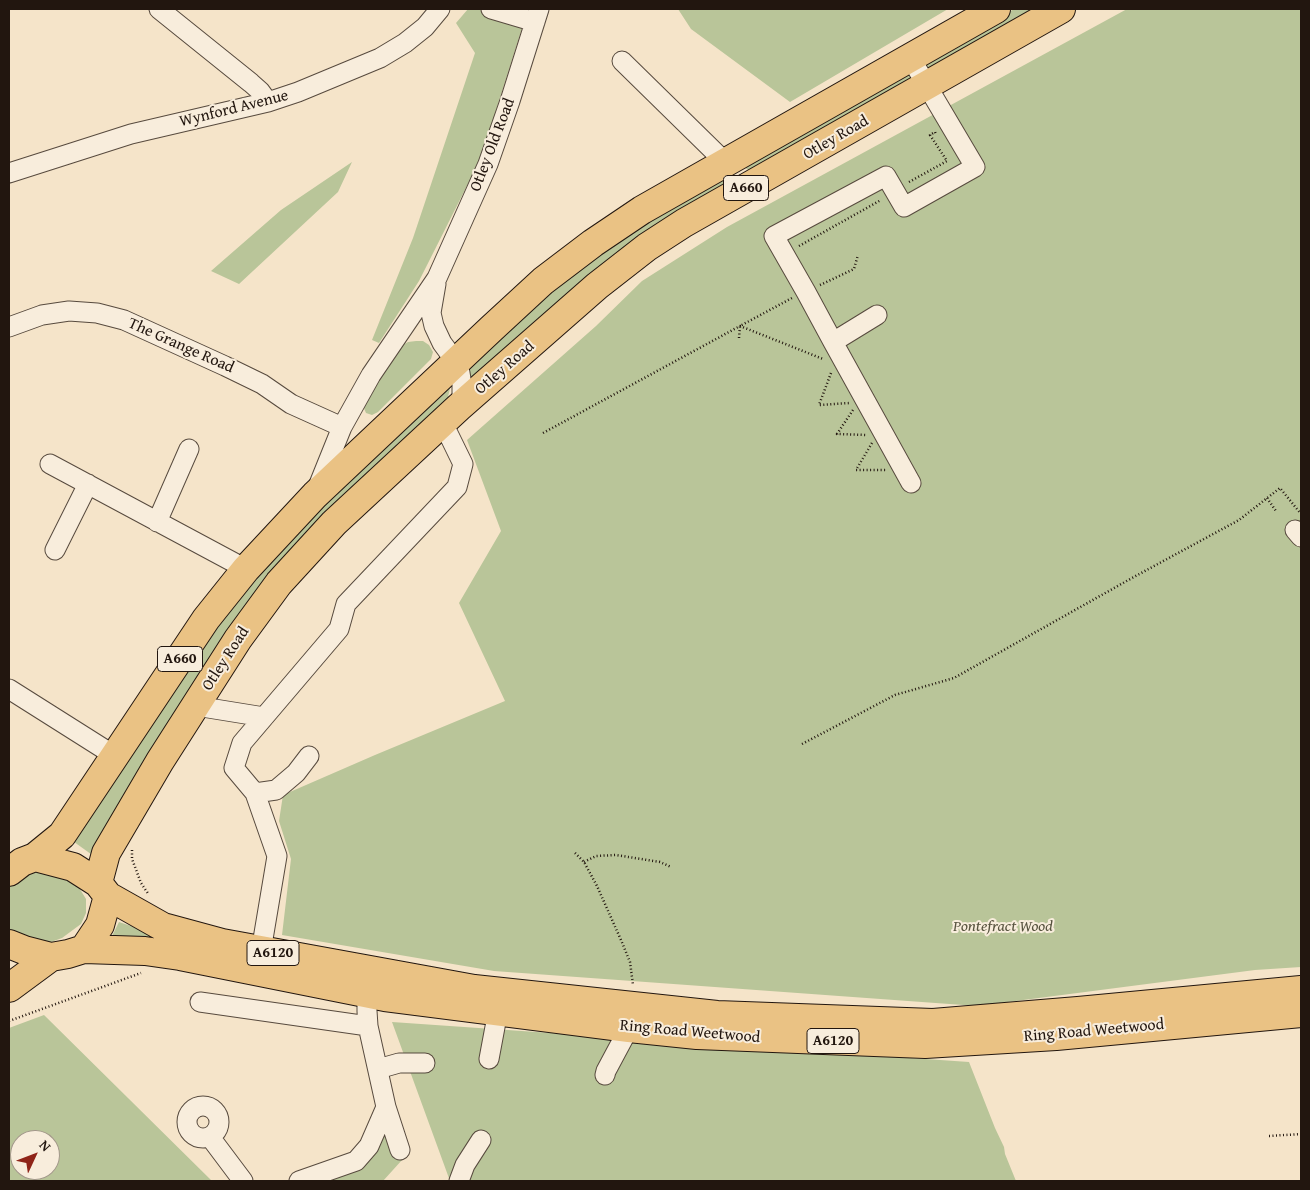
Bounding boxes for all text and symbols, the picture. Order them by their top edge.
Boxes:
street label: Wynford Avenue [178,86,290,132]
street label: Otley Old Road [466,96,520,194]
street label: Otley Road [800,112,872,164]
road number: A660 [724,176,768,200]
street label: The Grange Road [125,314,237,378]
street label: Otley Road [471,337,539,399]
street label: Otley Road [198,623,254,695]
road number: A660 [158,646,202,672]
park label: Pontefract Wood [953,917,1053,937]
road number: A6120 [247,940,299,966]
street label: Ring Road Weetwood [1023,1015,1165,1047]
street label: Ring Road Weetwood [619,1016,761,1048]
road number: A6120 [807,1028,859,1054]
north arrow [10,1130,60,1180]
text: N [35,1135,56,1156]

